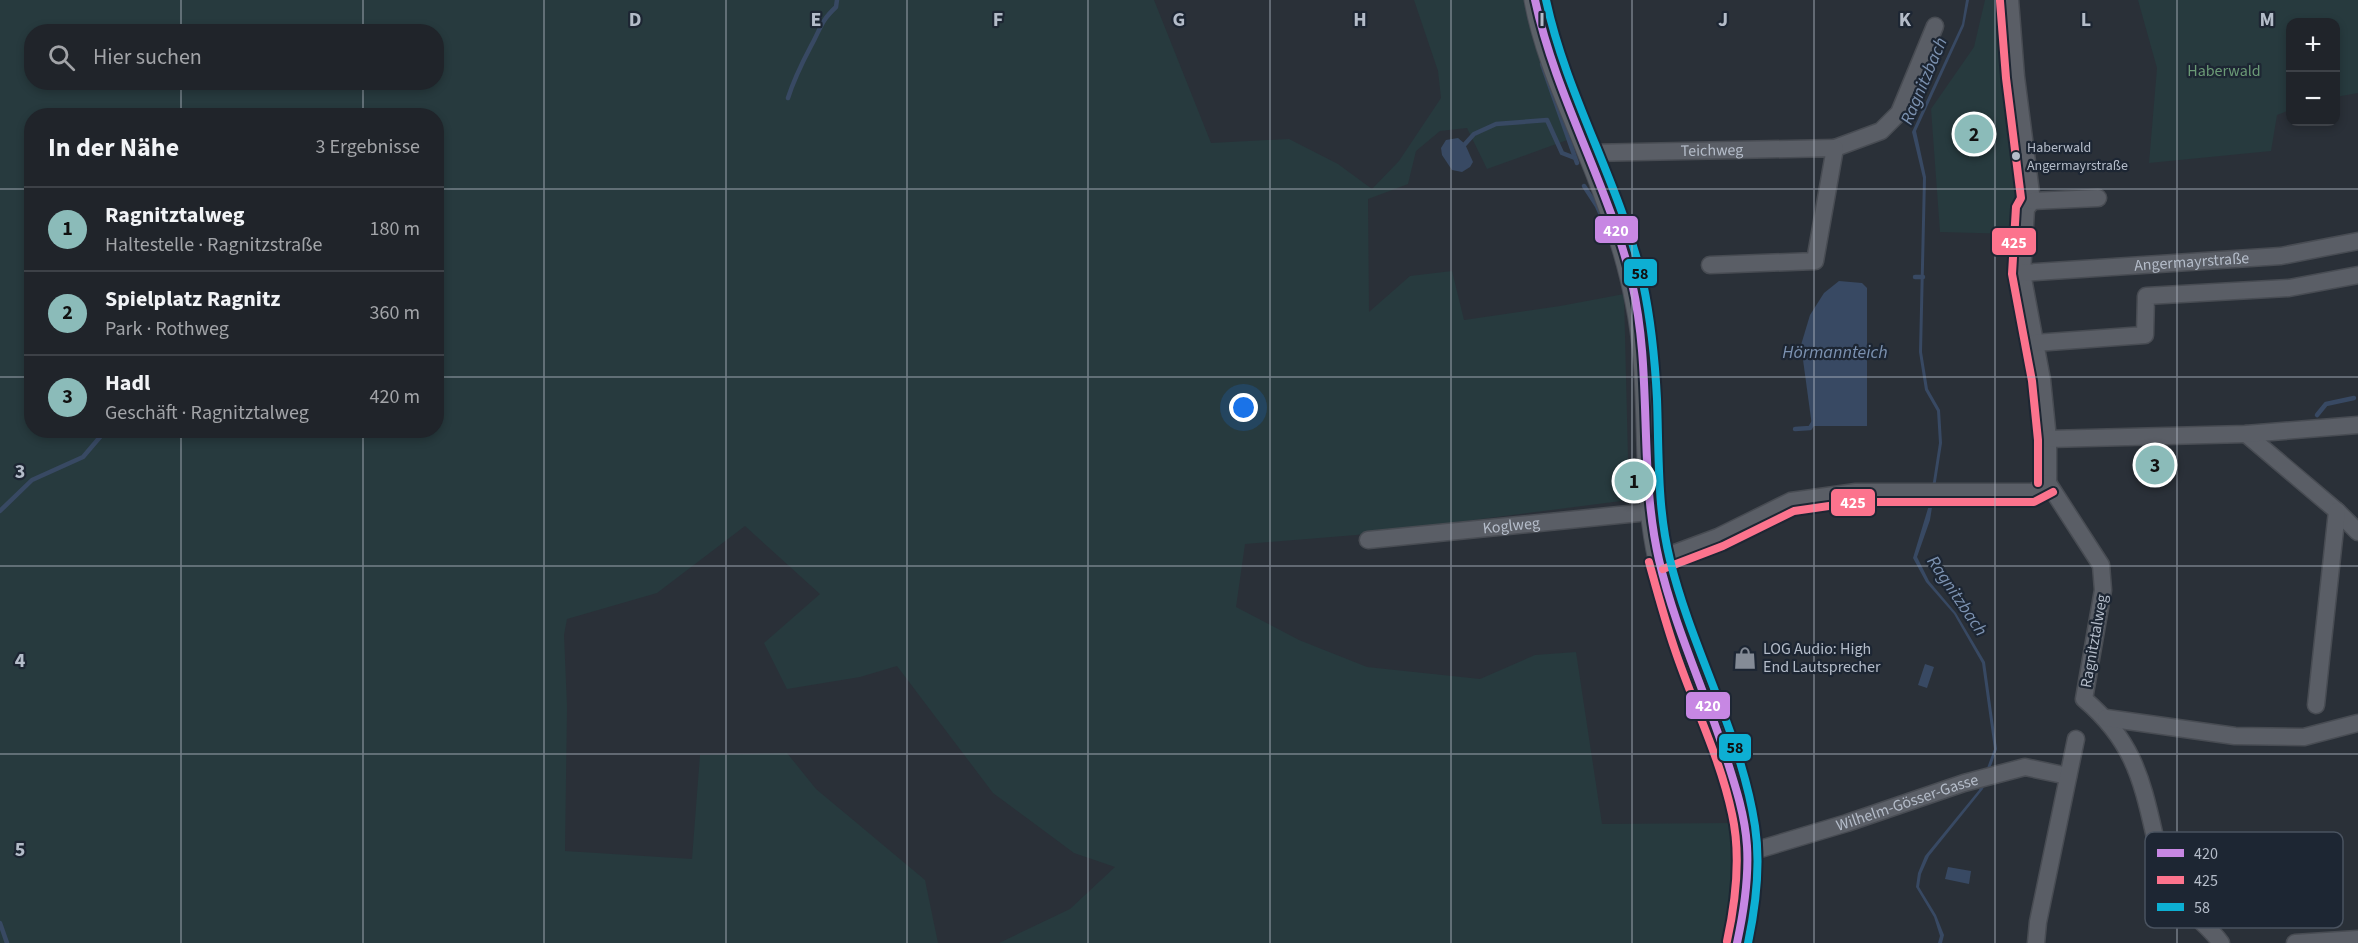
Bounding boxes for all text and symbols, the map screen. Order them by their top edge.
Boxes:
text: D [629,6,641,34]
text: E [811,6,821,34]
text: F [993,6,1003,34]
text: G [1173,6,1185,34]
text: H [1353,6,1367,34]
text: I [1539,6,1545,34]
text: J [1718,6,1728,34]
text: K [1899,6,1912,34]
text: L [2081,6,2091,34]
text: M [2259,6,2275,34]
map controls [2286,18,2340,126]
button: + [2286,18,2340,72]
search box [24,24,444,90]
water label: Ragnitzbach [1894,34,1954,128]
icon: search [45,41,78,74]
text: Hier suchen [93,41,202,73]
park label: Haberwald [2187,60,2261,82]
button: − [2286,72,2340,126]
pin: 2 [1954,112,1994,156]
text: In der Nähe [48,129,179,166]
text: 3 Ergebnisse [315,133,420,161]
place label: Haberwald Angermayrstraße [2027,138,2128,176]
street label: Teichweg [1680,139,1744,162]
marker: Haberwald Angermayrstraße [2010,150,2022,162]
text: Ragnitztalweg [105,199,245,231]
text: 1 [62,215,73,243]
text: 180 m [370,215,420,243]
line badge: 420 [1594,215,1639,244]
text: 420 [1603,220,1629,242]
line badge: 425 [1991,227,2037,256]
text: Haltestelle · Ragnitzstraße [105,231,322,259]
text: 425 [2001,232,2027,254]
street label: Angermayrstraße [2133,247,2250,277]
line badge: 58 [1623,258,1658,287]
text: 58 [1632,263,1648,285]
text: Spielplatz Ragnitz [105,283,280,315]
text: 2 [62,299,73,327]
text: 360 m [370,299,420,327]
text: Park · Rothweg [105,315,229,343]
water label: Hörmannteich [1782,340,1888,365]
text: Hadl [105,367,150,399]
text: 3 [62,383,73,411]
text: 420 m [370,383,420,411]
your location [1229,393,1258,422]
text: Geschäft · Ragnitztalweg [105,399,309,427]
pin: 3 [2136,442,2174,488]
text: 3 [15,458,25,486]
pin: 1 [1614,458,1654,504]
line badge: 425 [1830,488,1876,517]
text: 425 [1840,492,1866,514]
street label: Koglweg [1482,512,1541,540]
water label: Ragnitzbach [1921,551,1993,641]
street label: Ragnitztalweg [2075,593,2113,689]
place label: LOG Audio: High End Lautsprecher [1763,638,1881,678]
shop icon: LOG Audio: High End Lautsprecher [1732,645,1758,671]
text: 4 [15,647,26,675]
line badge: 420 [1685,691,1731,720]
text: 420 [1695,695,1721,717]
line badge: 58 [1718,733,1752,762]
text: 58 [1727,737,1743,759]
street label: Wilhelm-Gösser-Gasse [1833,769,1981,837]
legend [2145,832,2343,928]
text: 5 [15,836,25,864]
text: 420 [2194,843,2218,865]
text: 425 [2194,870,2218,892]
text: 58 [2194,897,2210,919]

